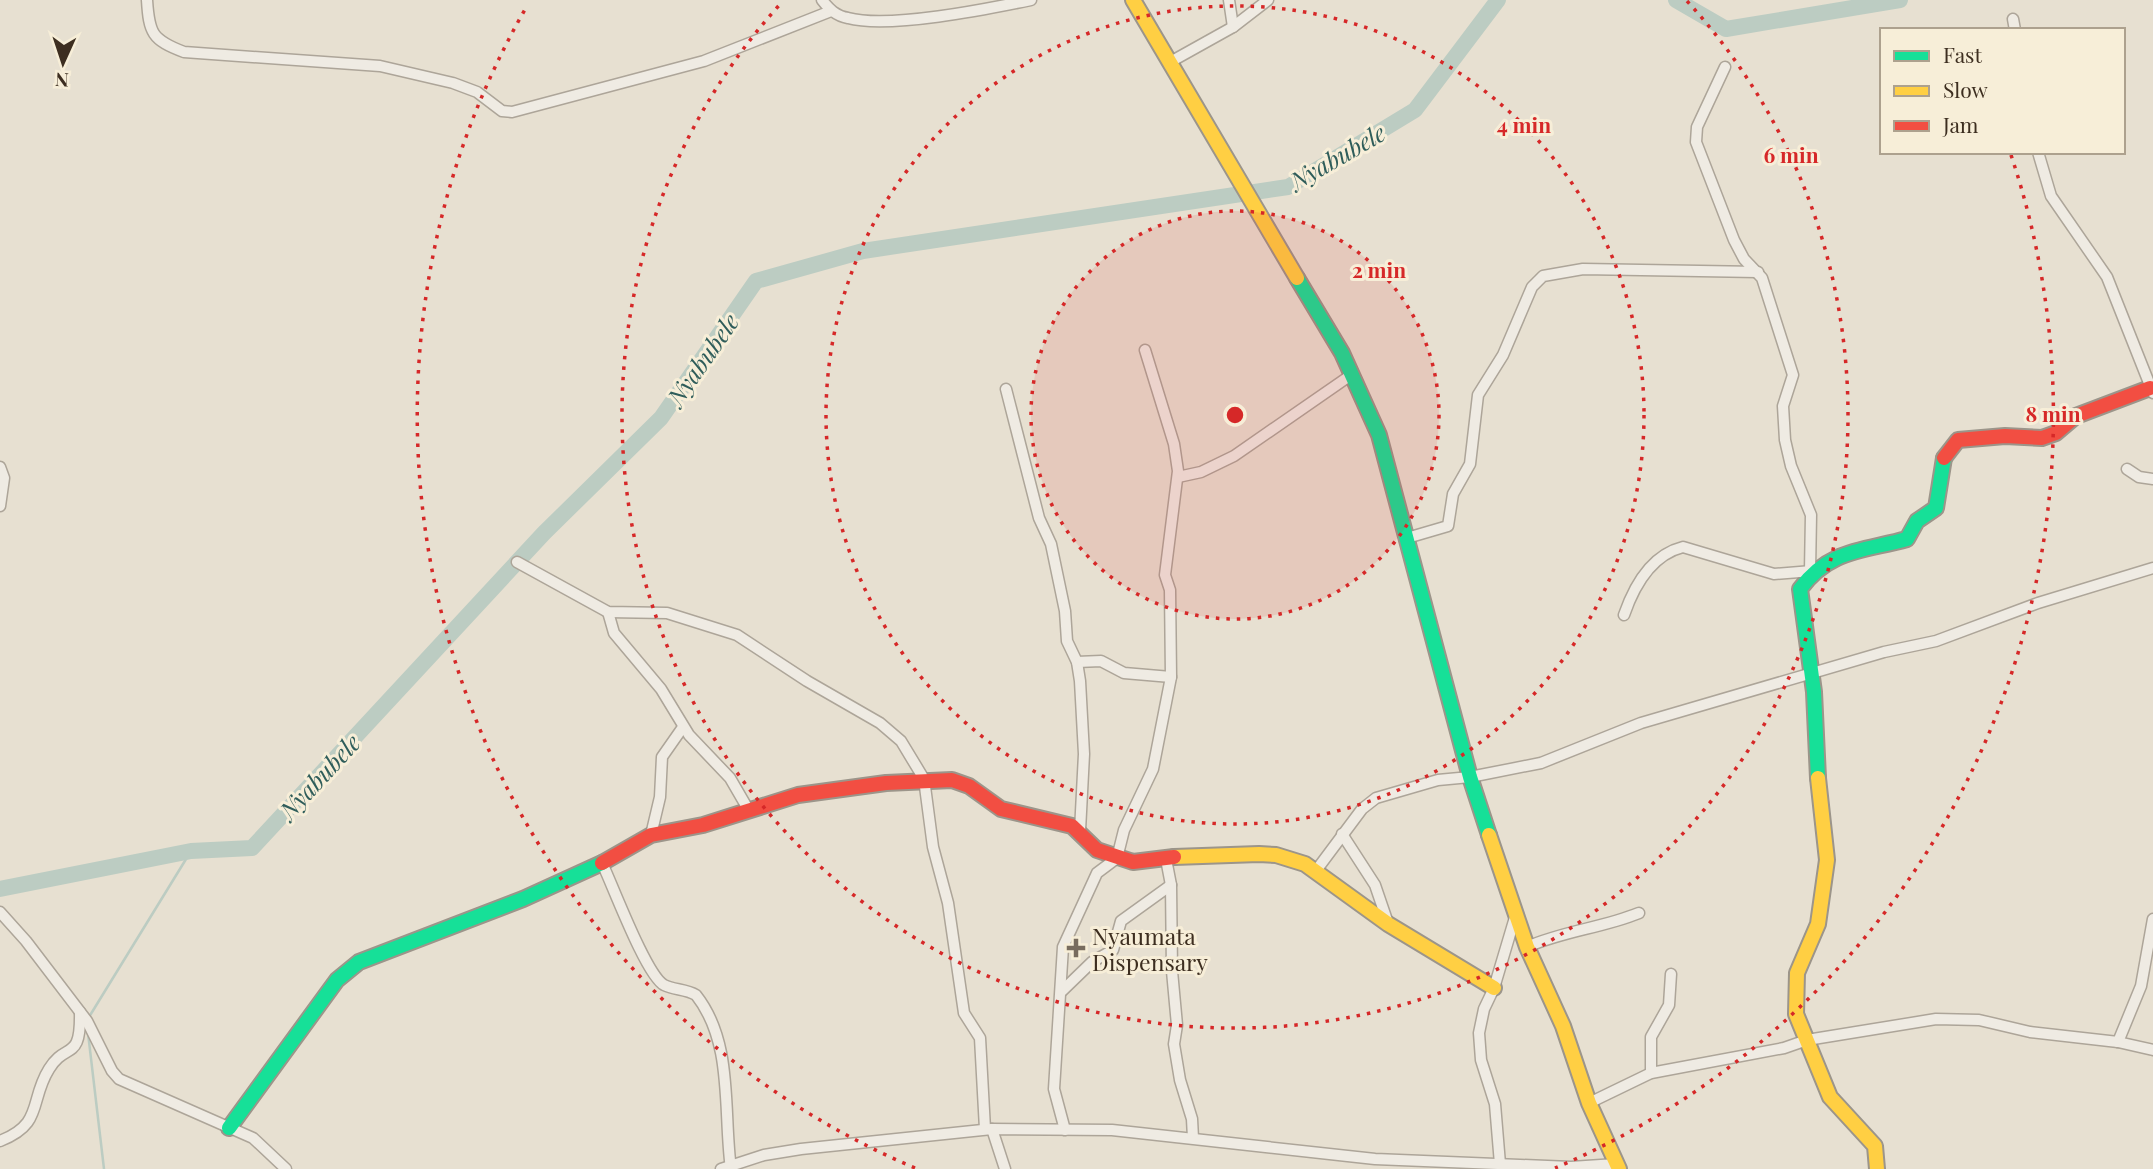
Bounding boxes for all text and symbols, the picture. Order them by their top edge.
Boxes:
north arrow [28,28,98,98]
legend [1880,28,2125,154]
text: Fast [1943,40,1982,68]
text: N [54,68,70,94]
text: Slow [1943,75,1988,103]
text: 4 min [1497,110,1551,138]
text: Jam [1942,110,1979,138]
water label: Nyabubele [1281,116,1391,197]
text: 6 min [1763,140,1819,168]
text: 2 min [1352,255,1406,283]
water label: Nyabubele [657,307,745,413]
text: 8 min [2025,399,2081,427]
centre of rings [1223,403,1247,427]
water label: Nyabubele [270,726,367,827]
place label: Nyaumata Dispensary [1092,920,1208,977]
marker: Nyaumata Dispensary [1066,938,1086,958]

